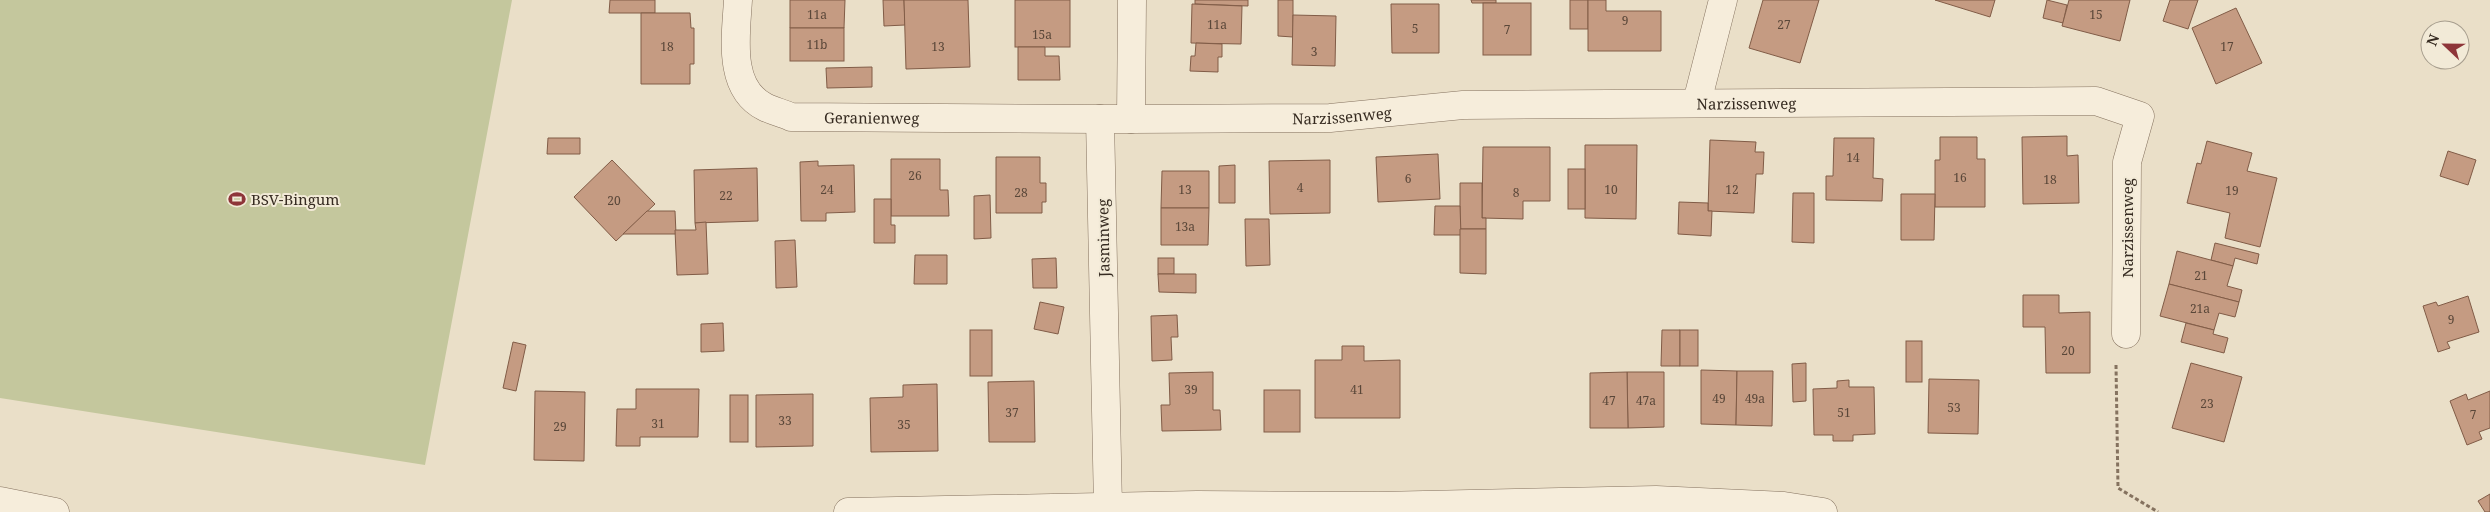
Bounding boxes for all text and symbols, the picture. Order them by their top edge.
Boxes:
house number: 11a [807,6,827,23]
house number: 15 [2089,6,2103,23]
house number: 9 [1622,12,1628,29]
house number: 11a [1207,16,1227,33]
house number: 27 [1777,16,1791,33]
house number: 5 [1412,20,1418,37]
north arrow [2420,20,2470,70]
house number: 7 [1504,21,1511,38]
house number: 15a [1032,26,1052,43]
text: N [2422,31,2443,49]
house number: 11b [807,36,827,53]
house number: 18 [660,38,674,55]
house number: 13 [931,38,945,55]
house number: 17 [2220,38,2234,55]
house number: 3 [1311,43,1318,60]
street label: Narzissenweg [1696,93,1796,114]
street label: Narzissenweg [1292,102,1393,128]
street label: Geranienweg [824,107,919,128]
house number: 14 [1846,149,1860,166]
house number: 26 [908,167,922,184]
house number: 16 [1953,169,1967,186]
house number: 6 [1405,170,1412,187]
house number: 18 [2043,171,2057,188]
street label: Narzissenweg [2117,178,2137,278]
house number: 4 [1297,179,1304,196]
house number: 24 [820,181,834,198]
house number: 13 [1178,181,1192,198]
house number: 10 [1604,181,1618,198]
house number: 12 [1725,181,1739,198]
house number: 19 [2225,182,2239,199]
house number: 28 [1014,184,1028,201]
house number: 8 [1513,184,1520,201]
house number: 22 [719,187,733,204]
sports icon: BSV-Bingum [227,189,247,209]
place label: BSV-Bingum [251,189,340,209]
house number: 20 [607,192,621,209]
street label: Jasminweg [1092,199,1114,278]
house number: 13a [1175,218,1195,235]
house number: 21 [2194,267,2208,284]
house number: 21a [2190,300,2210,317]
house number: 9 [2448,311,2454,328]
house number: 20 [2061,342,2075,359]
house number: 39 [1184,381,1198,398]
house number: 41 [1350,381,1364,398]
house number: 49 [1712,390,1726,407]
house number: 49a [1745,390,1765,407]
house number: 47 [1602,392,1616,409]
house number: 47a [1636,392,1656,409]
house number: 23 [2200,395,2214,412]
house number: 53 [1947,399,1961,416]
house number: 37 [1005,404,1019,421]
house number: 51 [1837,404,1851,421]
house number: 7 [2470,406,2477,423]
house number: 33 [778,412,792,429]
house number: 31 [651,415,665,432]
house number: 35 [897,416,911,433]
house number: 29 [553,418,567,435]

